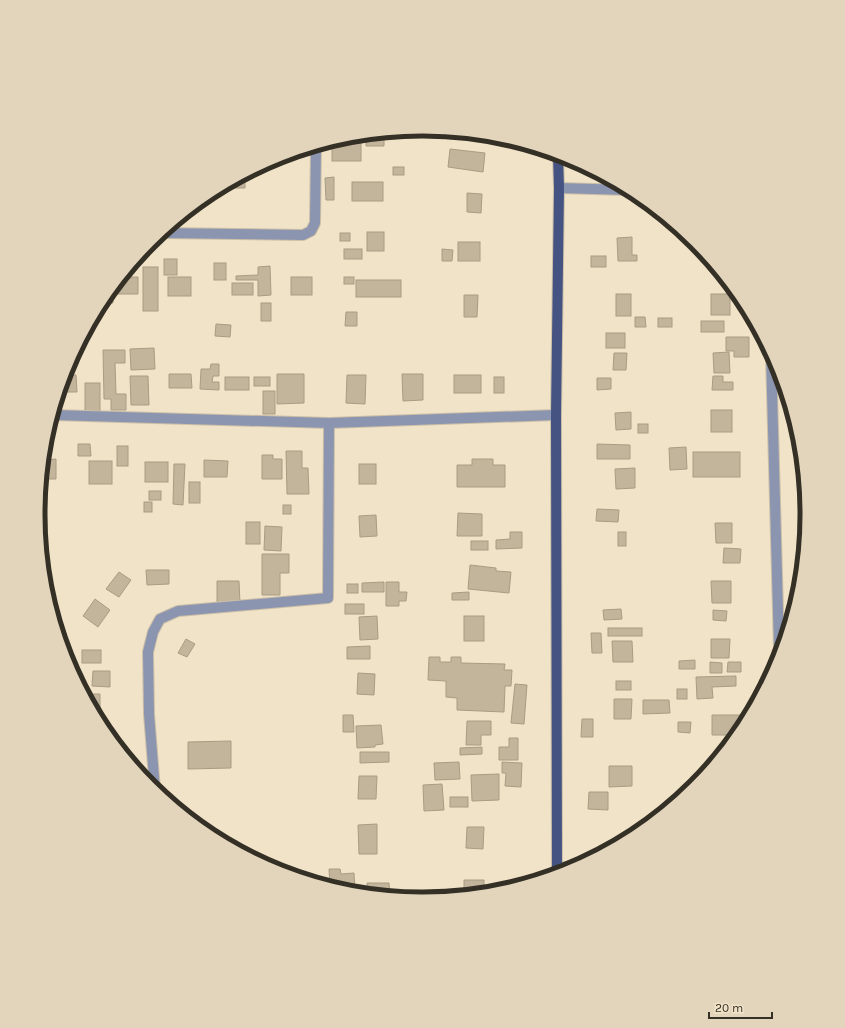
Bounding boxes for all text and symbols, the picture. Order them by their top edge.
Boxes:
scale bar [709,994,772,1020]
text: 20 m [715,1001,743,1015]

